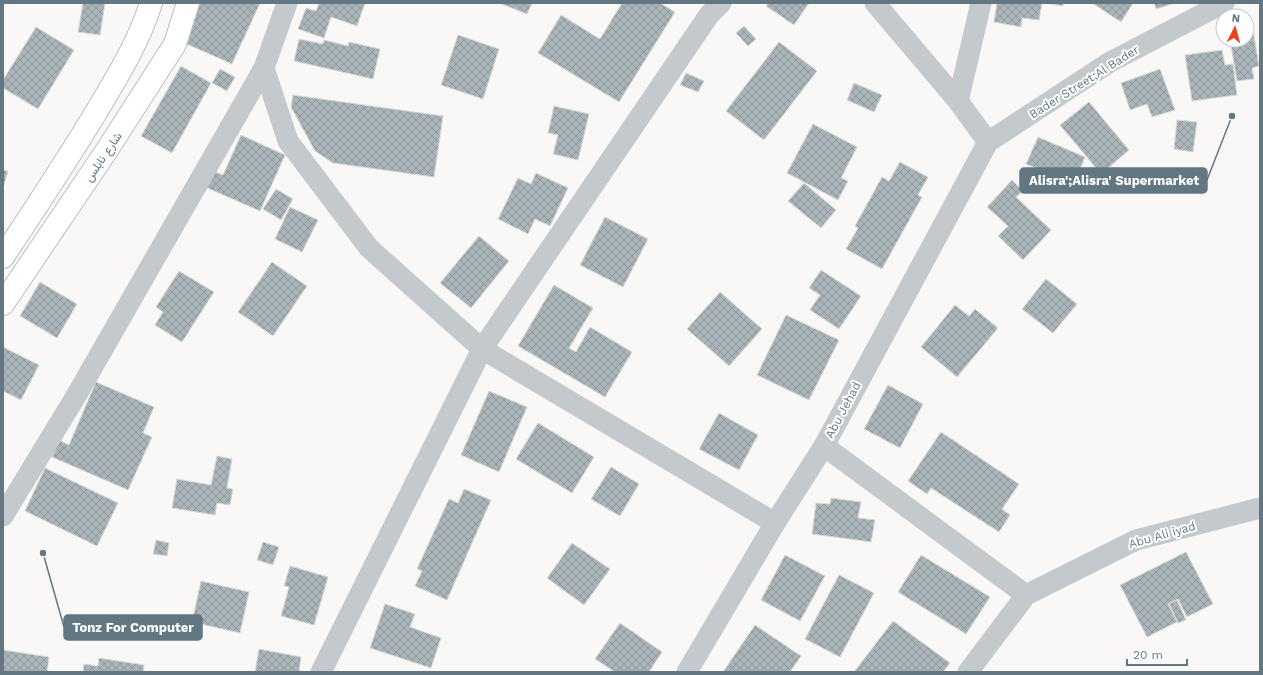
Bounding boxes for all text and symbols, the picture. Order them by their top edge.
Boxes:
north arrow [1215,8,1255,48]
text: N [1231,12,1241,25]
street label: Bader Street;Al Bader [1027,42,1142,122]
street label: شارع نابلس [81,129,126,186]
callout: Alisra';Alisra' Supermarket [1020,168,1207,193]
text: Alisra';Alisra' Supermarket [1029,173,1199,188]
street label: Abu Jehad [822,379,864,441]
street label: Abu Ali iyad [1127,519,1197,551]
callout: Tonz For Computer [64,615,202,640]
text: Tonz For Computer [72,620,194,635]
scale bar [1127,641,1187,667]
text: 20 m [1133,648,1163,662]

